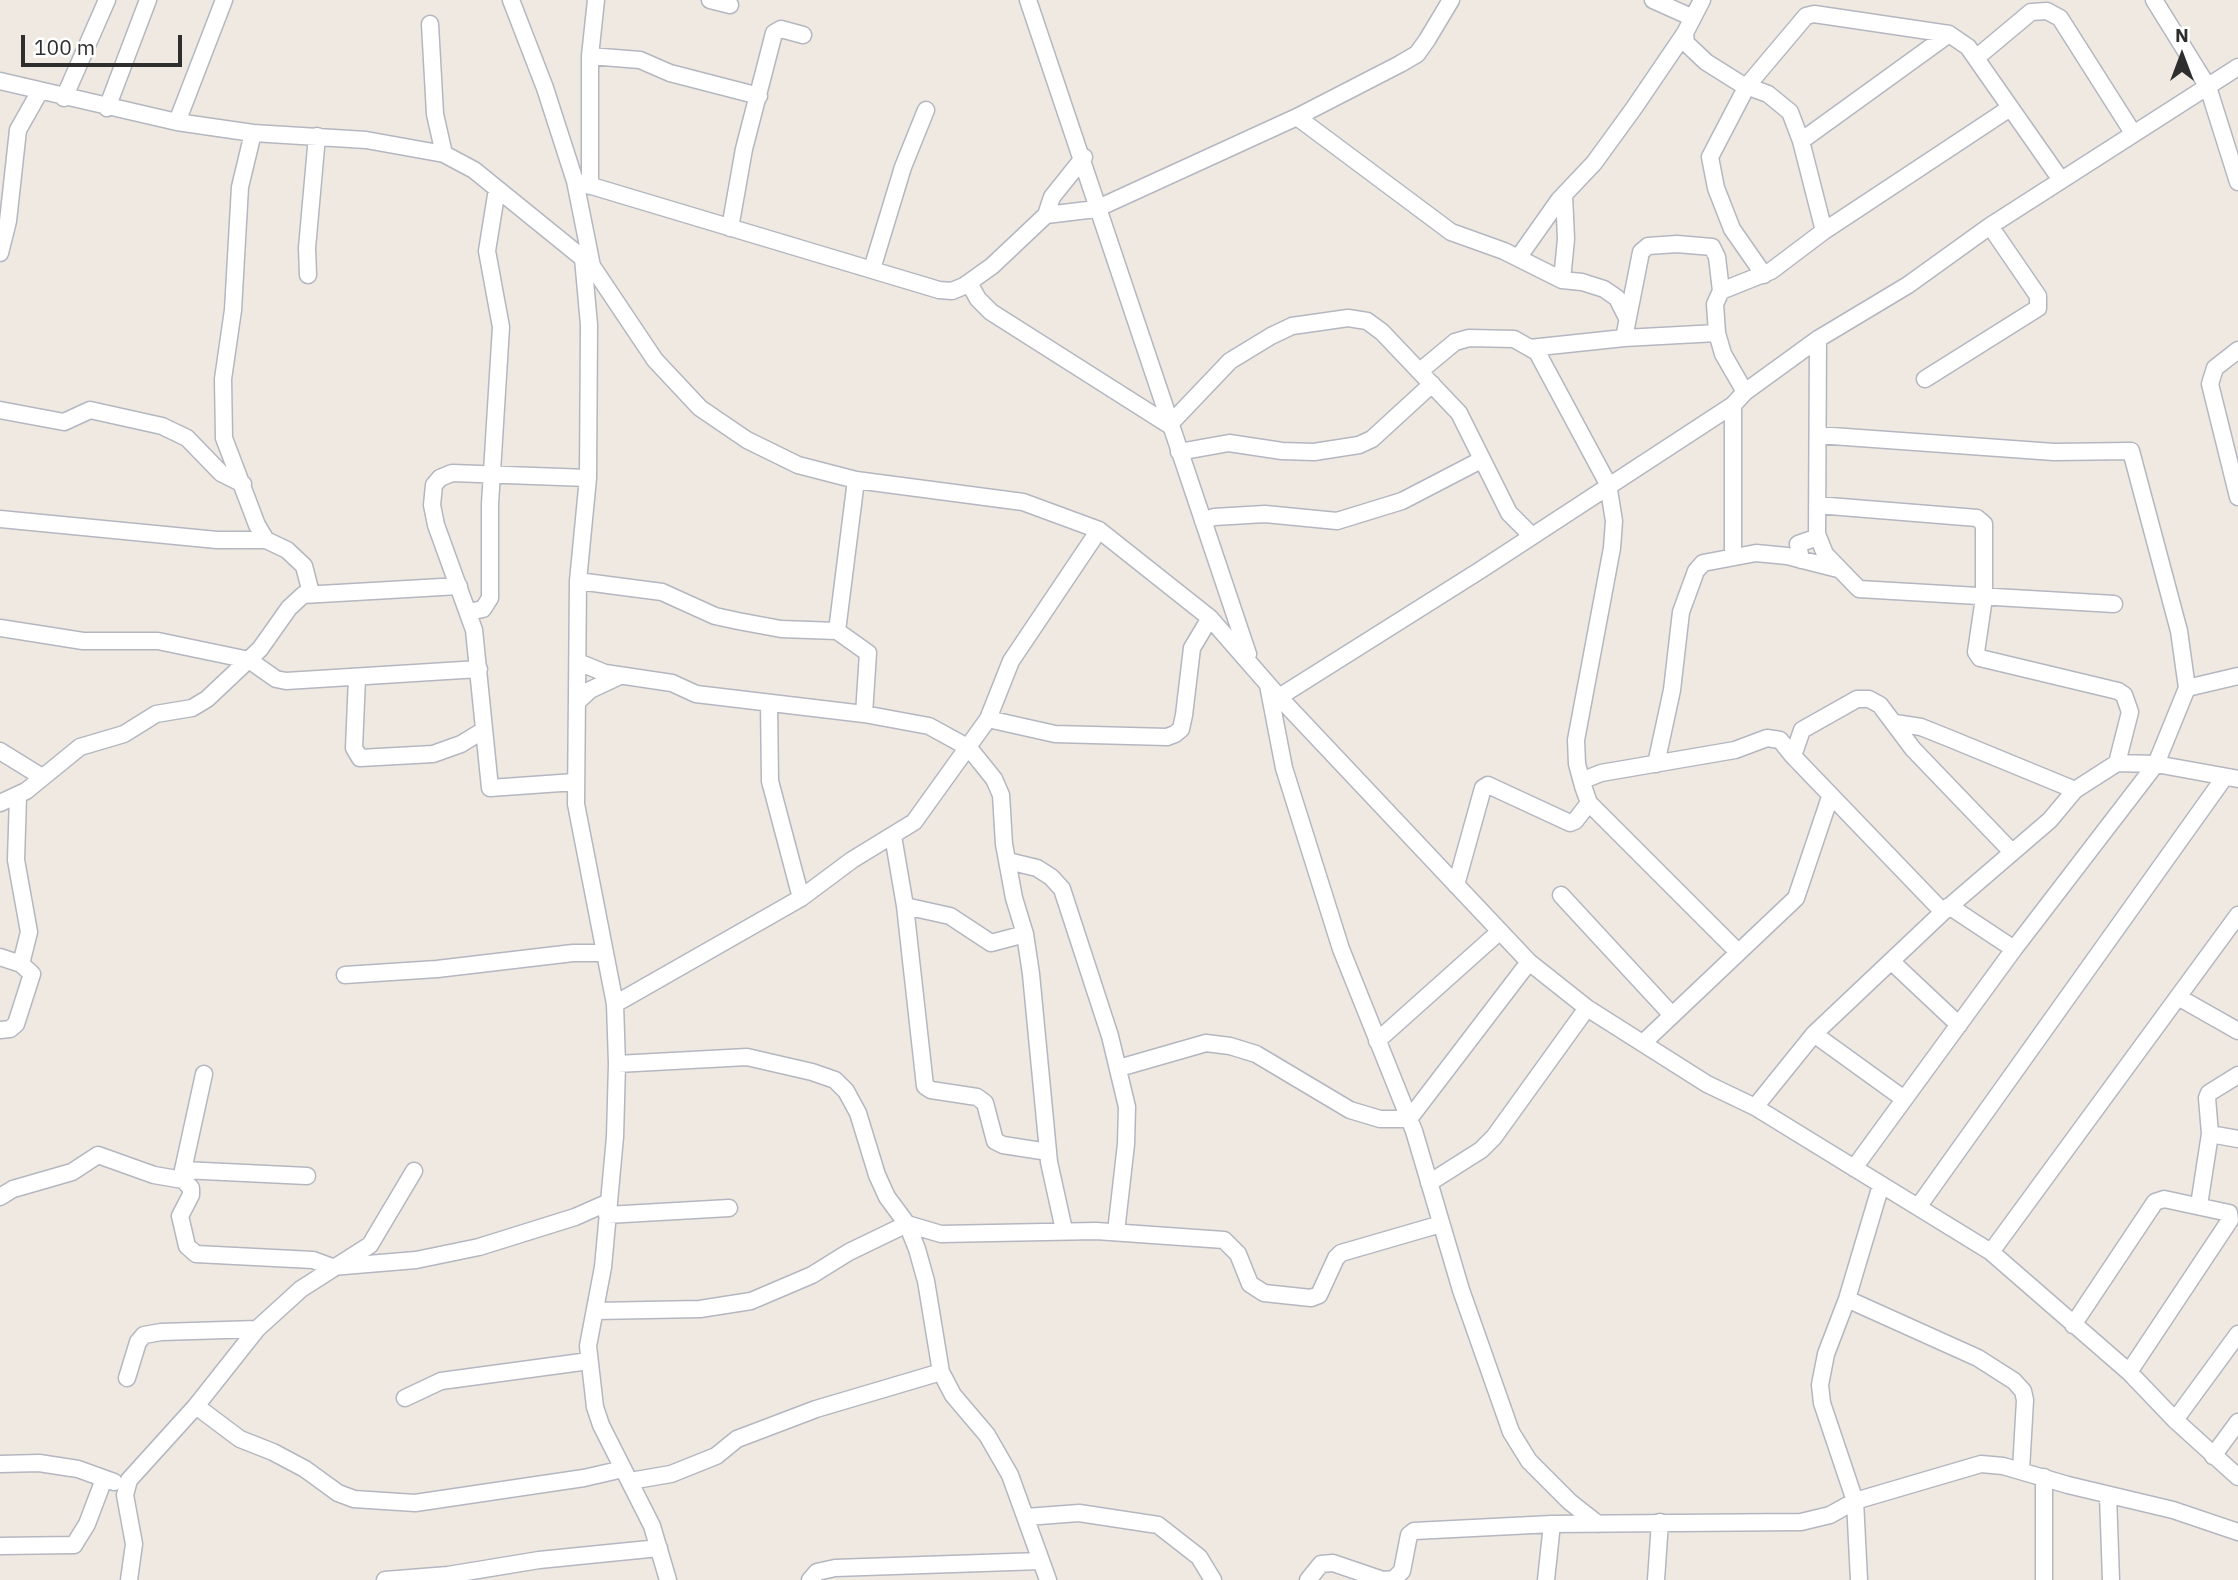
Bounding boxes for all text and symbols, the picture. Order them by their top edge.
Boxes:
scale bar [24,21,186,65]
north arrow [2147,21,2217,91]
text: N [2175,23,2189,47]
text: 100 m [34,33,95,61]

